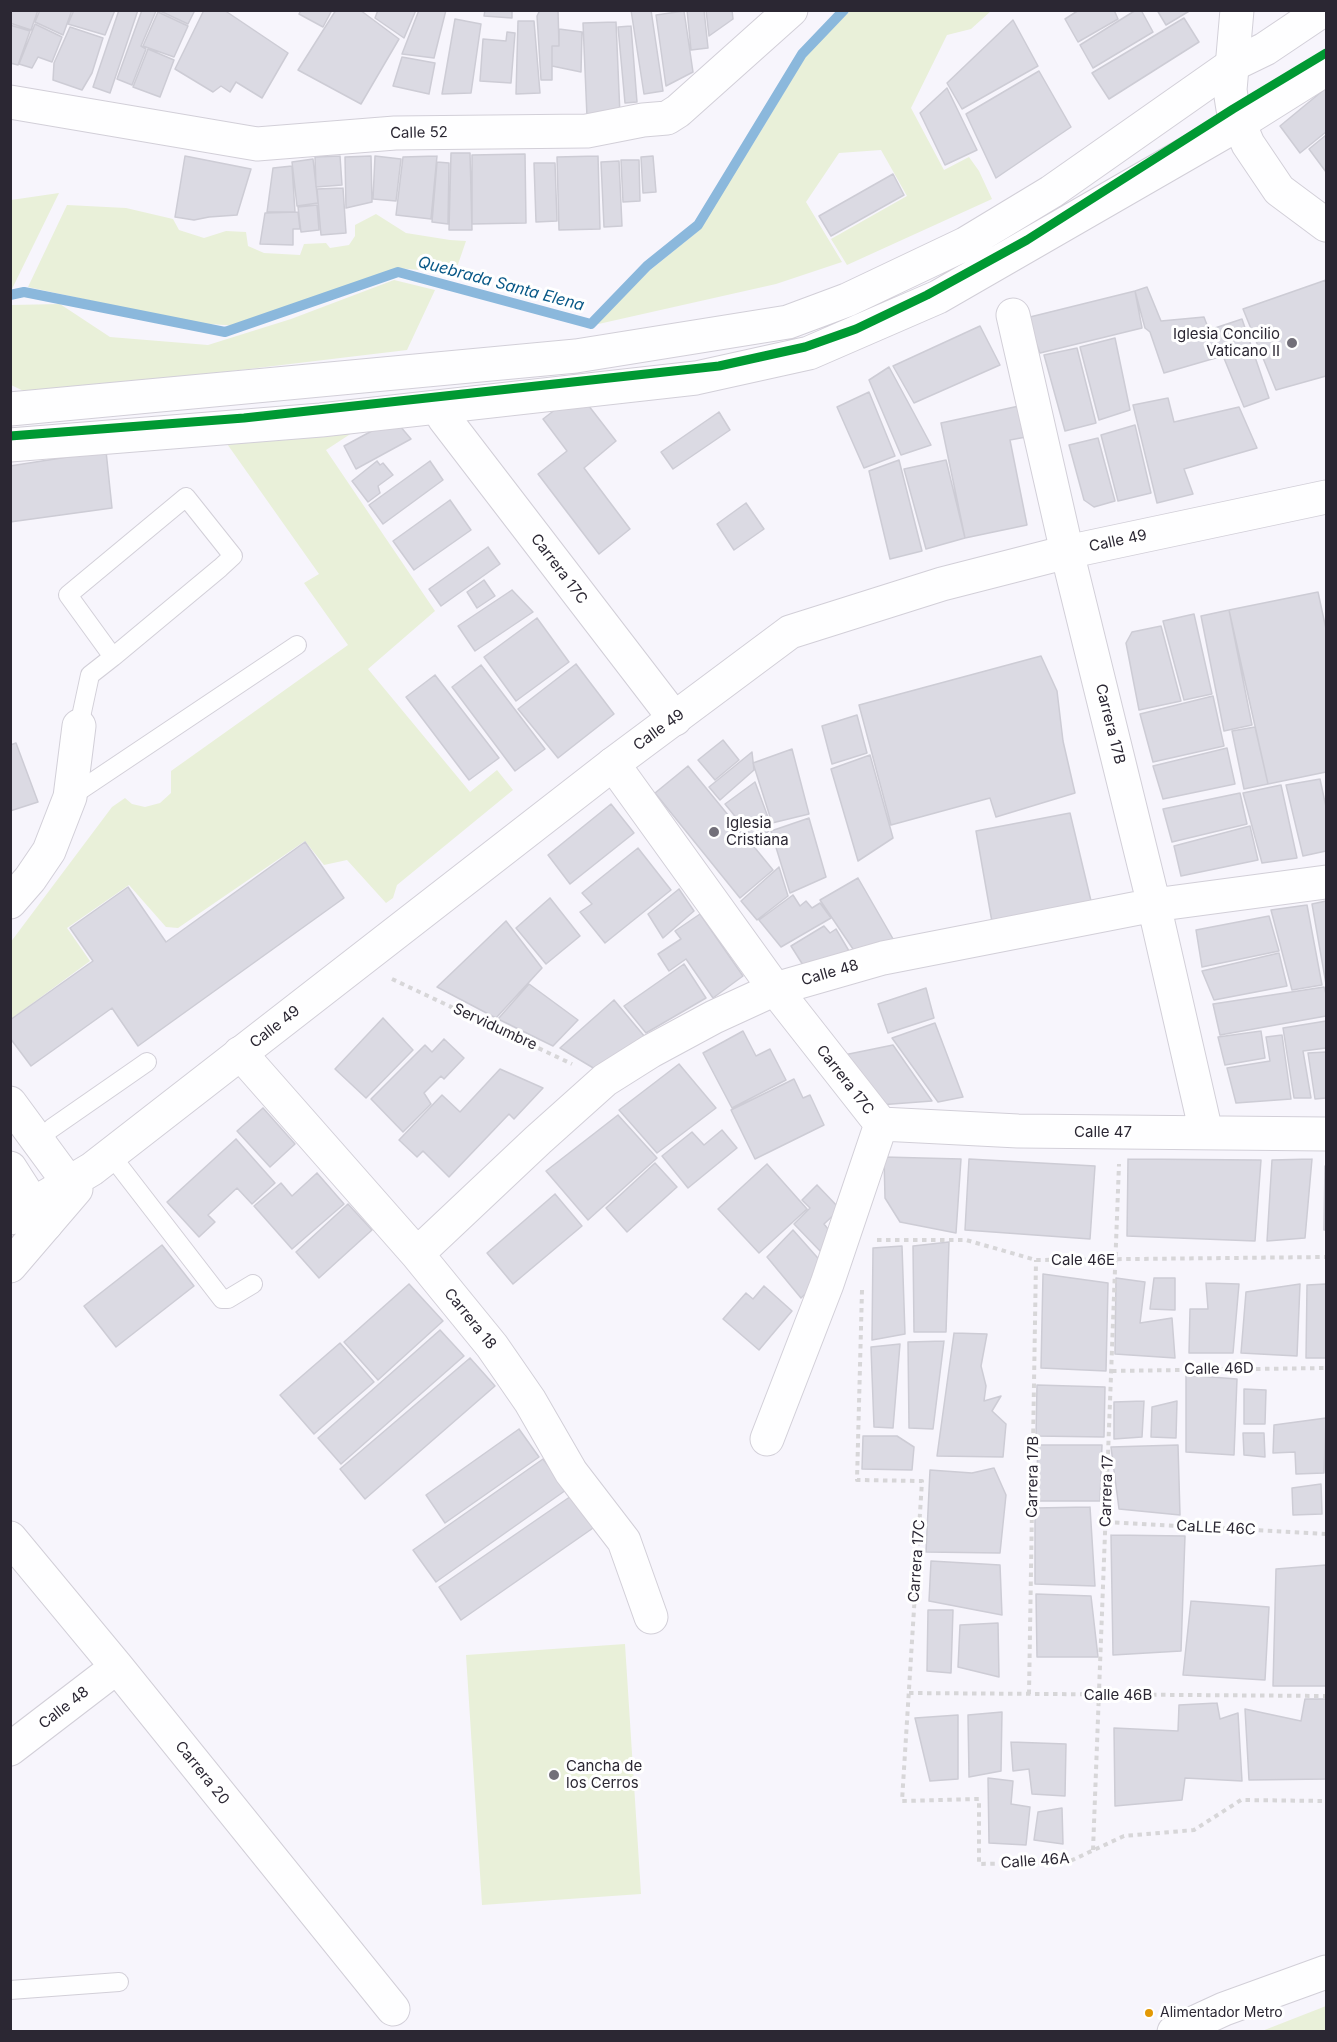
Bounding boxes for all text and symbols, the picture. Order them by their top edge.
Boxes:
street label: Calle 52 [390,123,448,143]
water label: Quebrada Santa Elena [416,253,586,315]
place label: Iglesia Concilio Vaticano II [1173,325,1280,360]
marker: Iglesia Concilio Vaticano II [1285,336,1299,350]
street label: Calle 49 [1087,526,1149,556]
street label: Carrera 17C [527,530,591,608]
street label: Carrera 17B [1091,682,1129,766]
street label: Calle 49 [630,705,688,755]
place label: Iglesia Cristiana [726,814,789,849]
marker: Iglesia Cristiana [707,825,721,839]
street label: Calle 48 [799,956,861,990]
street label: Servidumbre [450,1000,540,1054]
street label: Calle 49 [246,1002,304,1052]
street label: Carrera 17C [812,1042,878,1118]
street label: Calle 47 [1074,1123,1132,1141]
street label: Cale 46E [1051,1251,1115,1269]
street label: Carrera 18 [440,1285,500,1353]
street label: Calle 46D [1184,1359,1254,1379]
street label: Carrera 17B [1023,1436,1043,1518]
street label: Carrera 17 [1097,1455,1117,1527]
street label: CaLLE 46C [1176,1517,1256,1539]
street label: Carrera 17C [905,1519,929,1603]
street label: Calle 48 [35,1683,93,1733]
street label: Calle 46B [1084,1686,1152,1704]
street label: Carrera 20 [171,1738,233,1808]
place label: Cancha de los Cerros [566,1757,642,1792]
marker: Cancha de los Cerros [547,1768,561,1782]
street label: Calle 46A [1000,1850,1070,1872]
place label: Alimentador Metro [1160,2005,1283,2021]
marker: Alimentador Metro [1143,2007,1155,2019]

